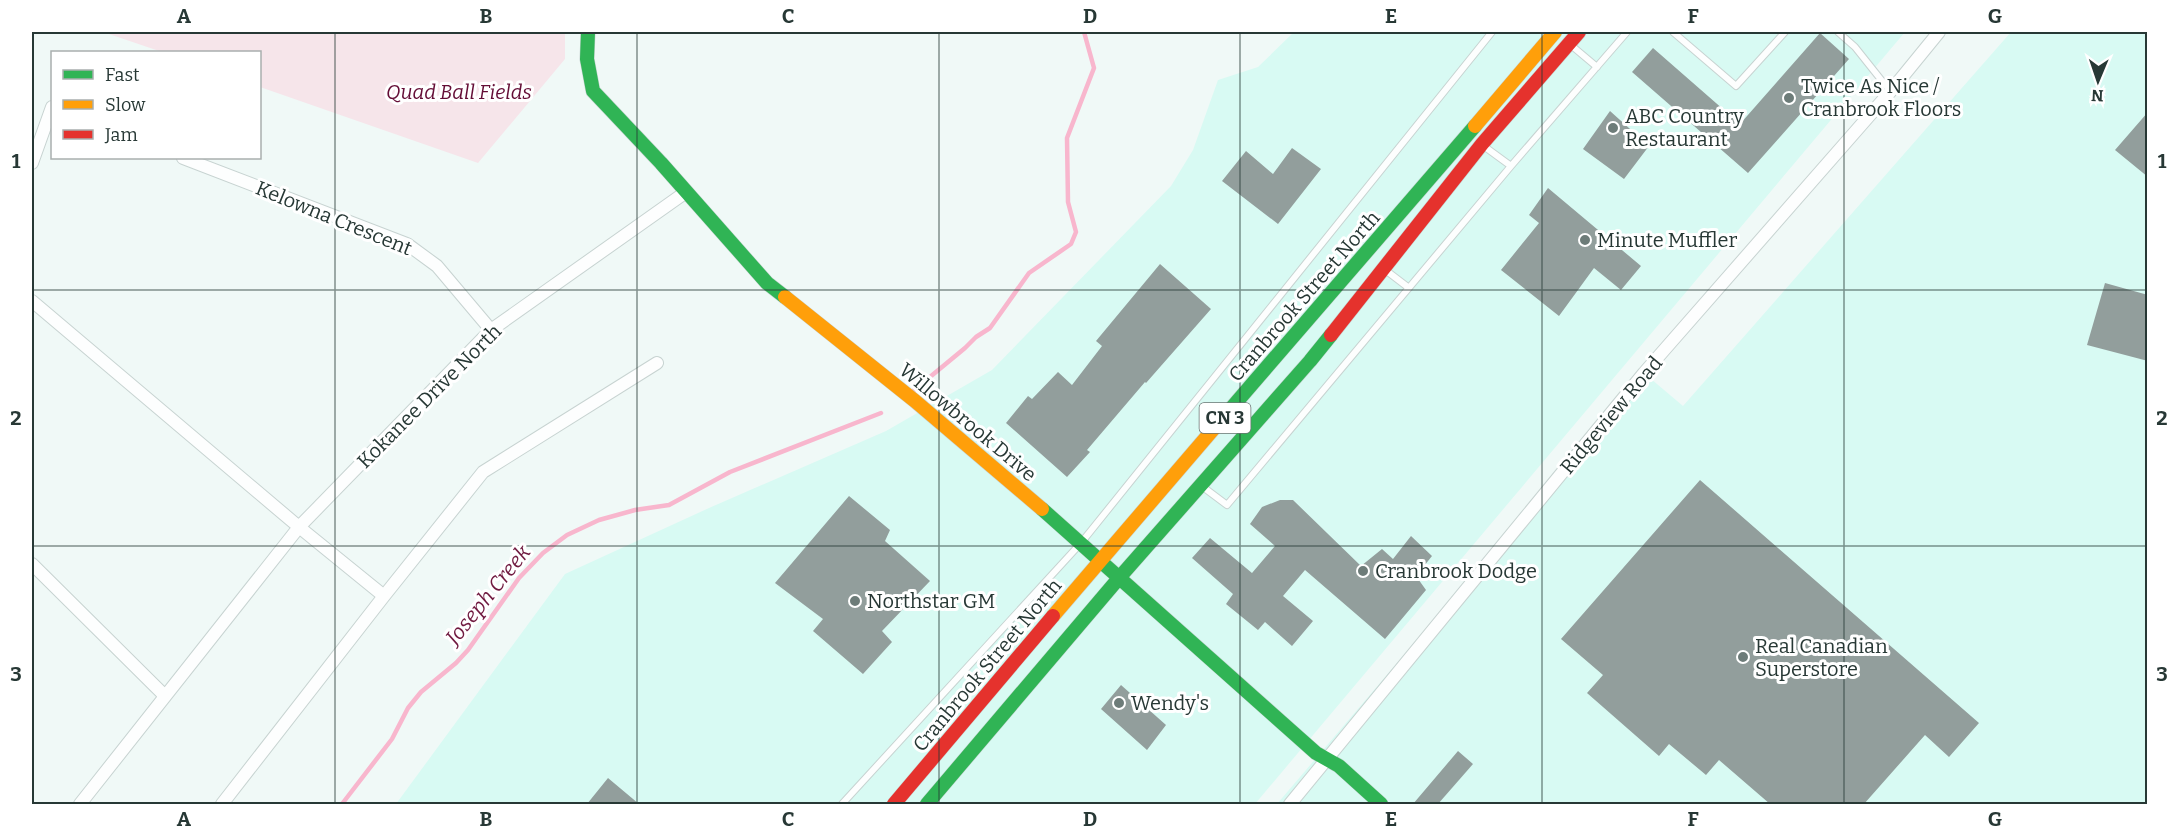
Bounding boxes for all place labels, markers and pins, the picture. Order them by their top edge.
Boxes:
place label: Twice As Nice / Cranbrook Floors [1801,74,1961,121]
marker: Twice As Nice / Cranbrook Floors [1782,91,1796,105]
place label: ABC Country Restaurant [1625,104,1744,151]
marker: ABC Country Restaurant [1606,121,1620,135]
place label: Minute Muffler [1597,228,1737,252]
marker: Minute Muffler [1578,233,1592,247]
place label: Cranbrook Dodge [1375,559,1537,583]
marker: Cranbrook Dodge [1356,564,1370,578]
place label: Northstar GM [867,589,995,613]
marker: Northstar GM [848,594,862,608]
place label: Real Canadian Superstore [1755,634,1888,681]
marker: Real Canadian Superstore [1736,650,1750,664]
place label: Wendy's [1131,691,1209,715]
marker: Wendy's [1112,696,1126,710]

